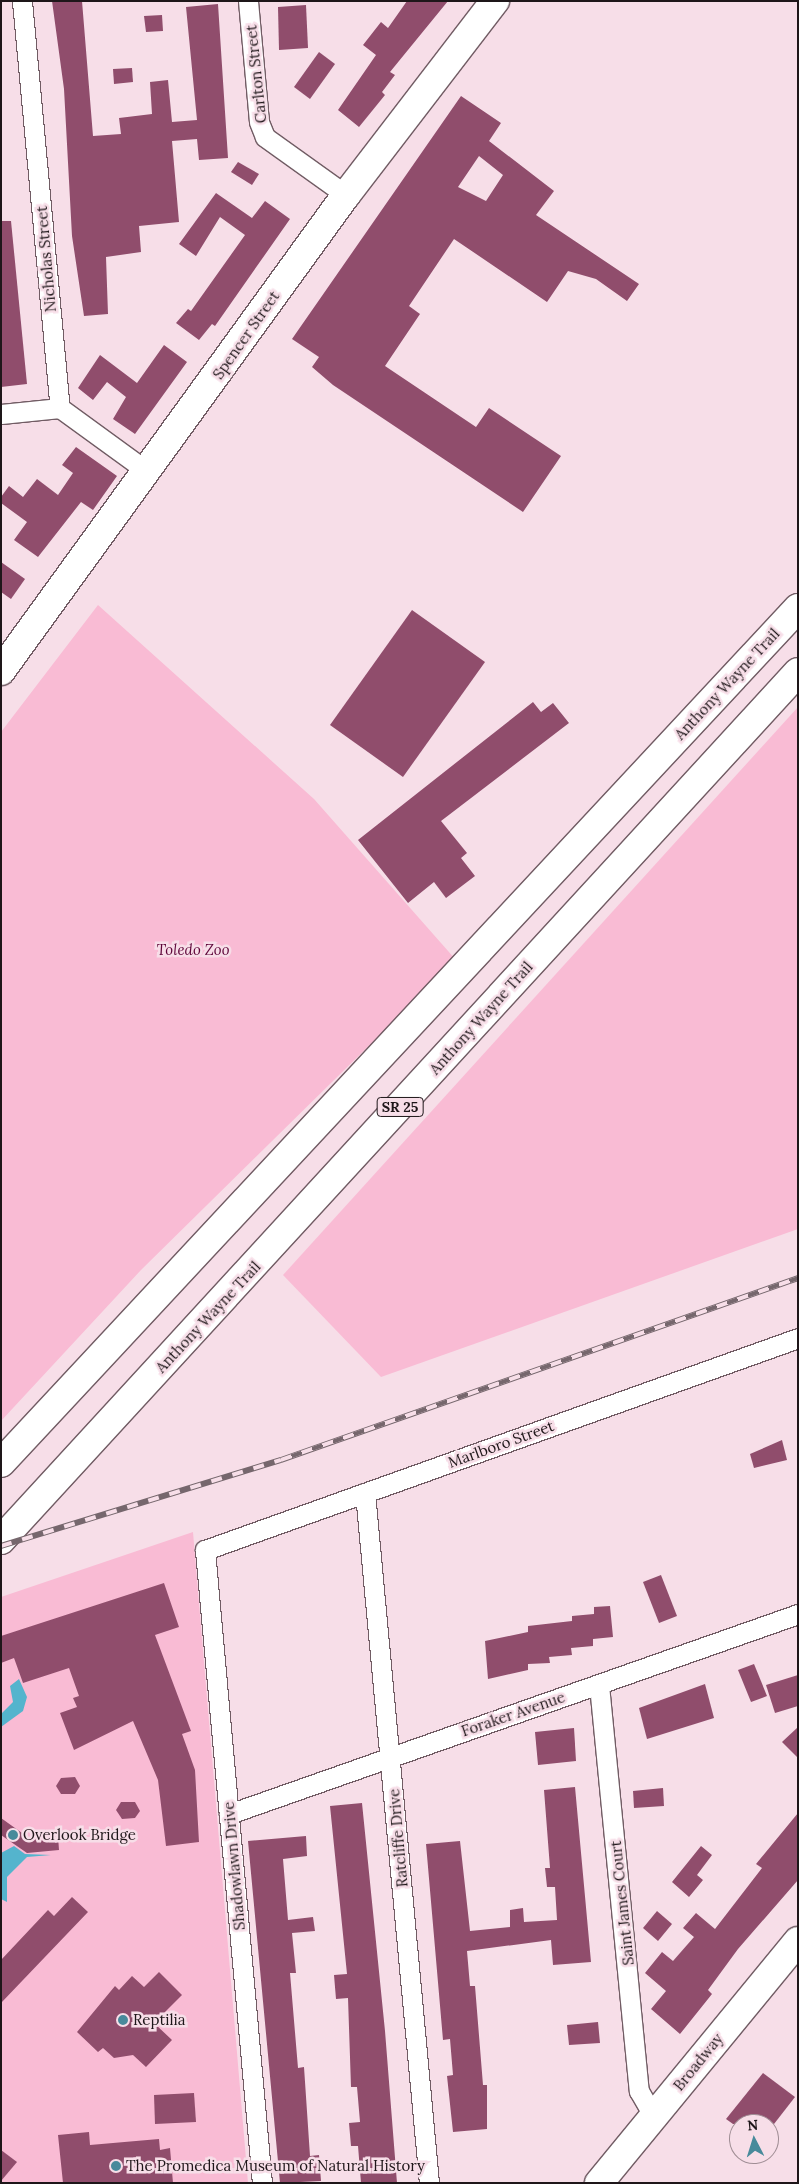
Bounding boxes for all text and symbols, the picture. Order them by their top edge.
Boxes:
street label: Carlton Street [242,24,270,124]
street label: Nicholas Street [32,205,60,313]
street label: Spencer Street [209,287,283,383]
street label: Anthony Wayne Trail [671,625,783,743]
park label: Toledo Zoo [157,941,229,959]
street label: Anthony Wayne Trail [426,958,536,1078]
road number: SR 25 [376,1096,424,1118]
street label: Anthony Wayne Trail [152,1258,264,1376]
street label: Marlboro Street [446,1417,556,1471]
street label: Foraker Avenue [459,1688,567,1740]
street label: Ratcliffe Drive [385,1788,411,1888]
street label: Shadowlawn Drive [219,1801,249,1931]
place label: Overlook Bridge [23,1826,136,1844]
marker: Overlook Bridge [7,1829,19,1841]
street label: Saint James Court [606,1840,638,1966]
place label: Reptilia [133,2011,185,2029]
marker: Reptilia [117,2014,129,2026]
street label: Broadway [669,2030,727,2094]
north arrow [729,2114,779,2164]
text: N [747,2116,759,2134]
place label: The Promedica Museum of Natural History [126,2157,425,2175]
marker: The Promedica Museum of Natural History [110,2160,122,2172]

